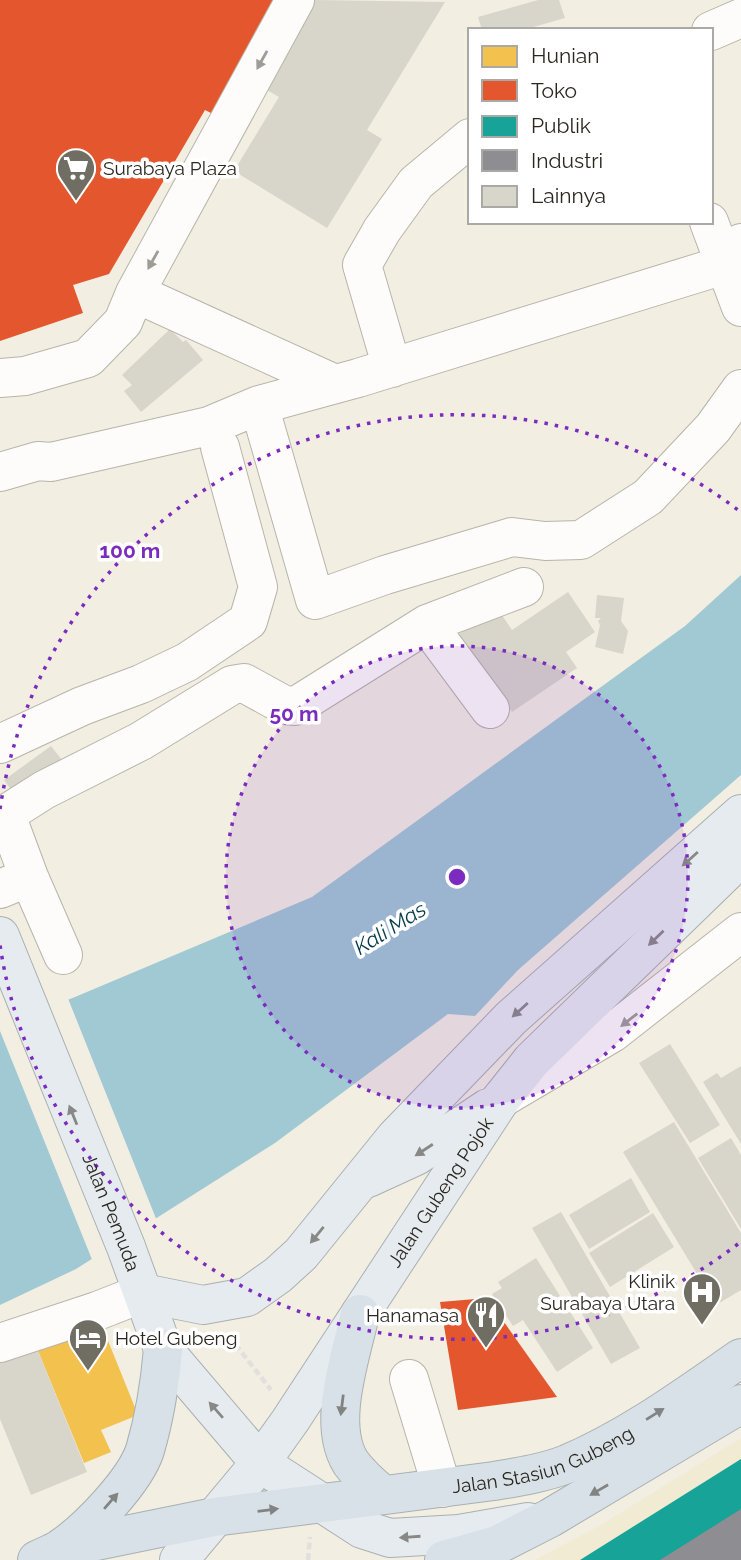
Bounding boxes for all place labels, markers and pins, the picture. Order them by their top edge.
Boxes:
supermarket icon: Surabaya Plaza [55,147,97,202]
place label: Surabaya Plaza [103,157,237,179]
centre of rings [445,865,469,889]
place label: Klinik Surabaya Utara [540,1270,675,1314]
hospital icon: Klinik Surabaya Utara [681,1271,723,1326]
restaurant icon: Hanamasa [465,1294,507,1349]
place label: Hanamasa [366,1304,459,1326]
hotel icon: Hotel Gubeng [67,1317,109,1372]
place label: Hotel Gubeng [115,1327,237,1349]

